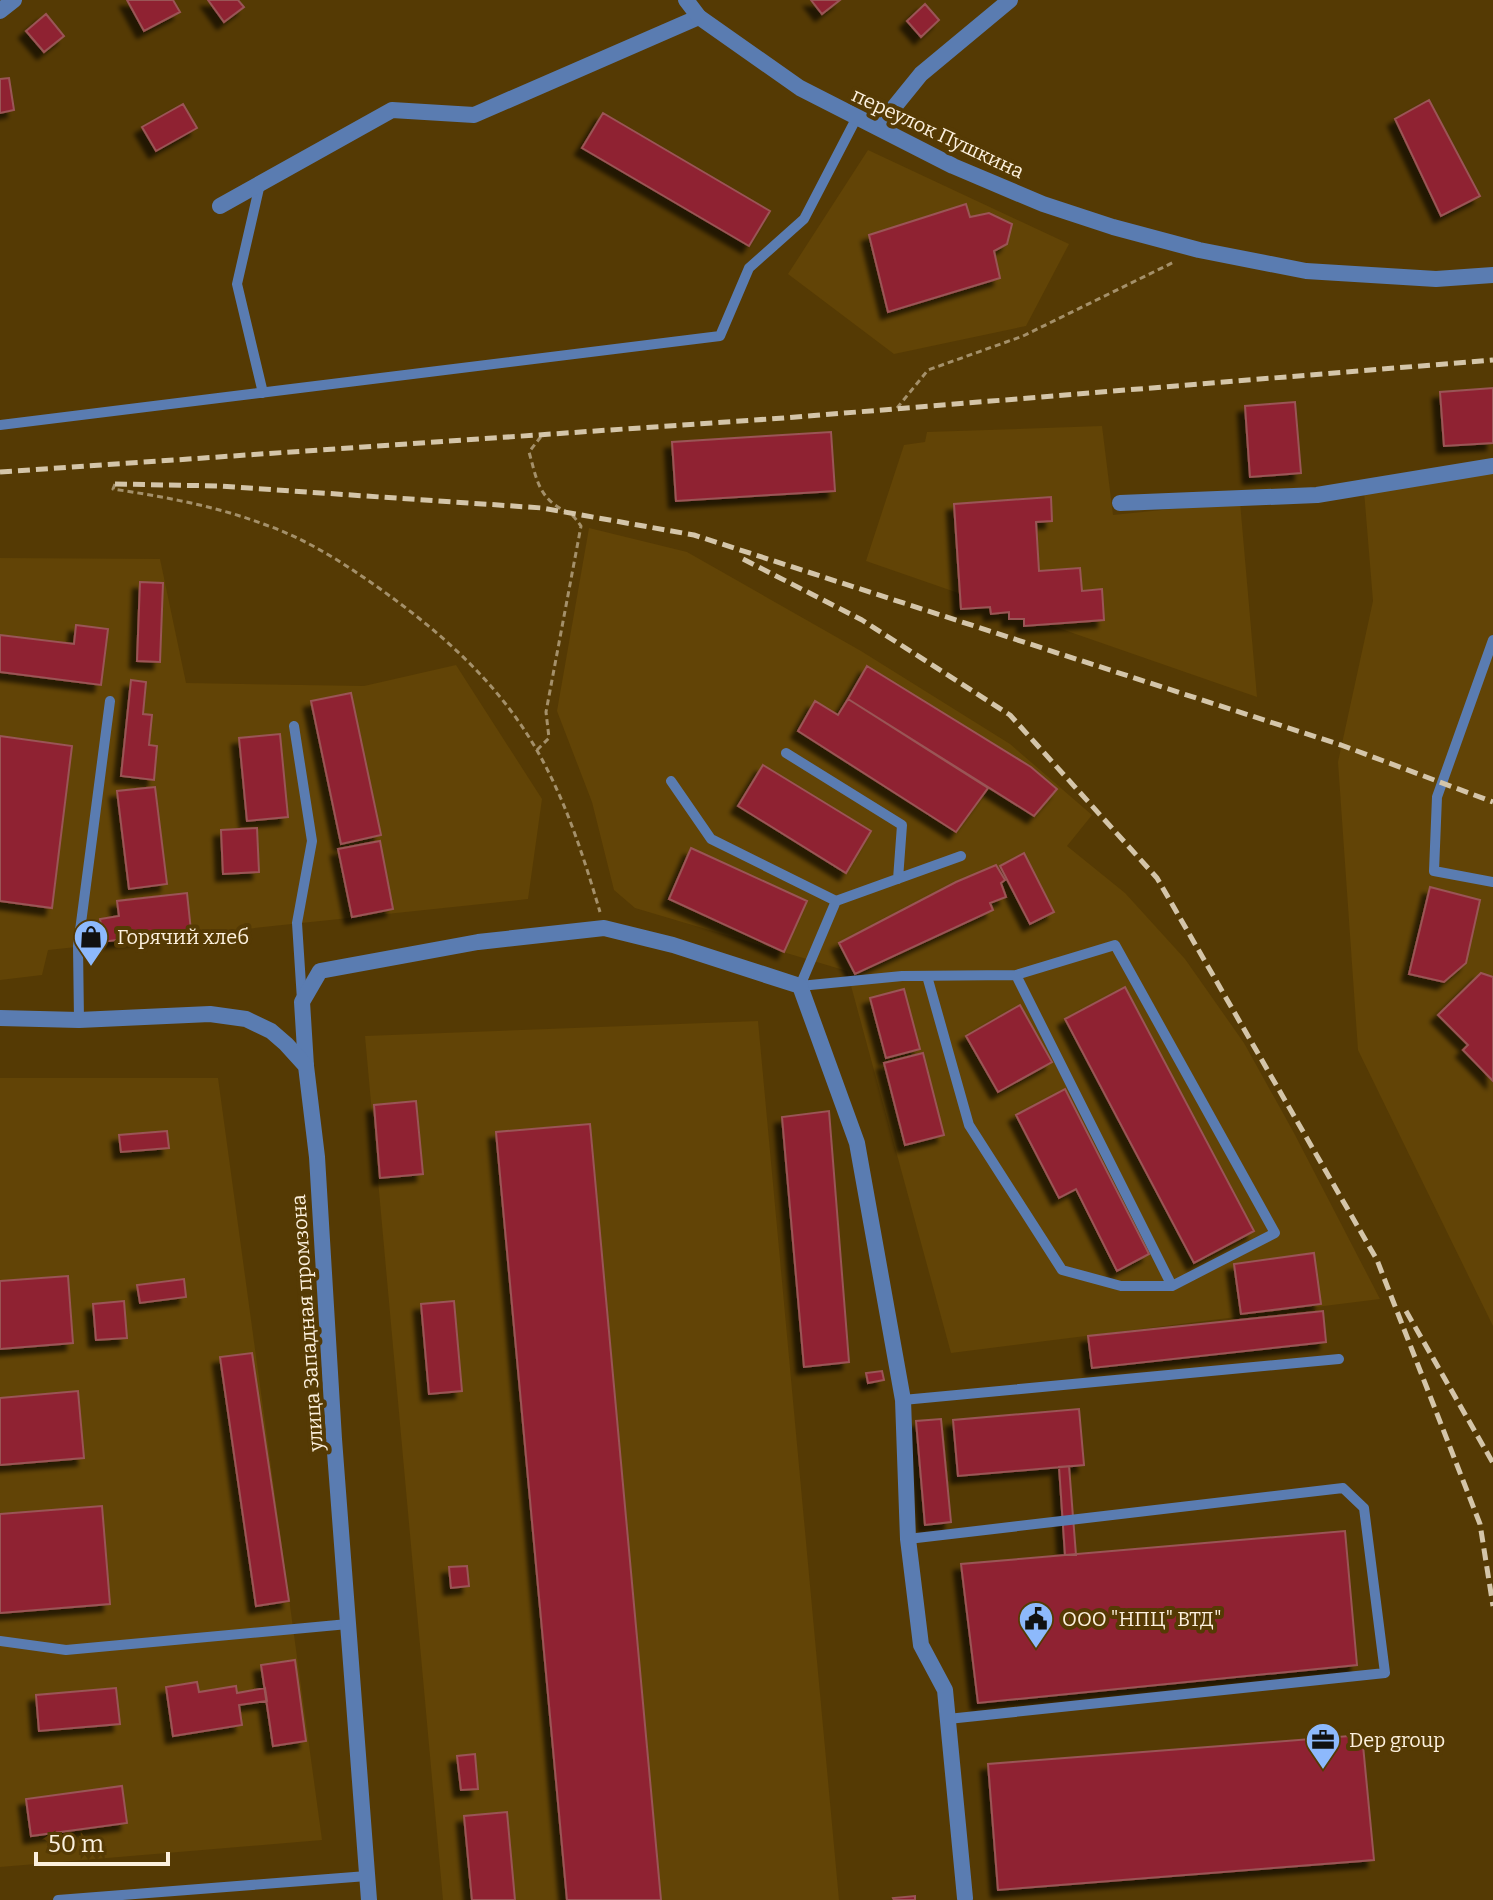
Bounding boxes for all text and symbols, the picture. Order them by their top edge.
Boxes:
street label: переулок Пушкина [848,83,1028,183]
shop icon: Горячий хлеб [72,918,110,968]
place label: Горячий хлеб [117,925,249,949]
street label: улица Западная промзона [286,1194,328,1453]
public building icon: ООО "НПЦ" ВТД" [1017,1600,1055,1650]
place label: ООО "НПЦ" ВТД" [1062,1607,1222,1631]
office icon: Dep group [1304,1721,1342,1771]
place label: Dep group [1349,1728,1445,1752]
scale bar [36,1816,168,1866]
text: 50 m [48,1830,104,1858]

